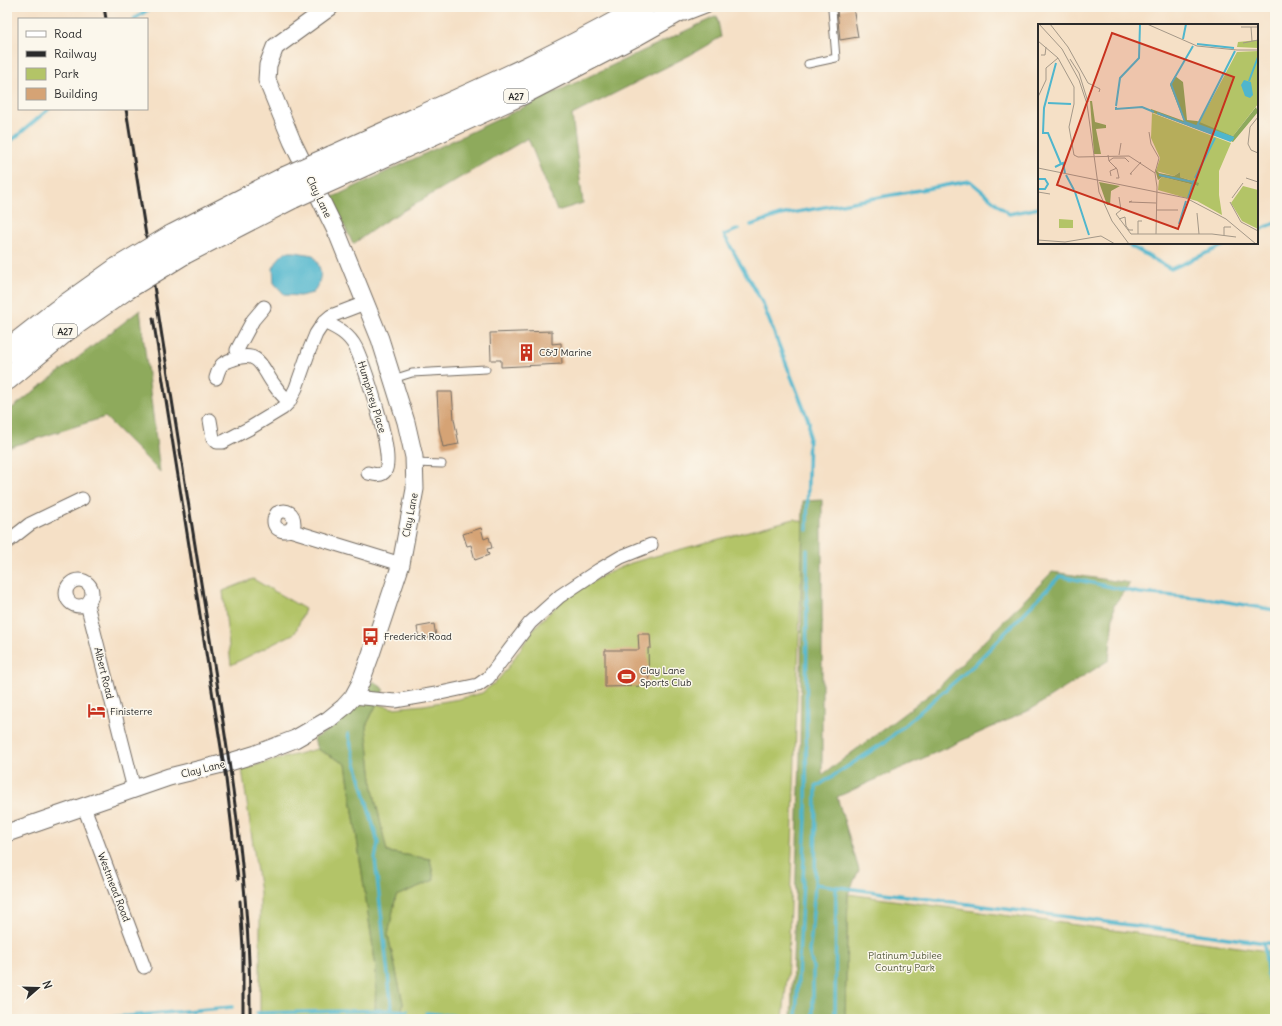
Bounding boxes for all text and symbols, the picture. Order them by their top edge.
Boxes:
legend [18,18,148,110]
inset map [1038,24,1258,244]
text: Road [54,26,82,41]
text: Railway [54,46,97,61]
text: Park [54,66,79,81]
text: Building [54,86,98,101]
road number: A27 [504,89,528,103]
street label: Clay Lane [303,174,335,220]
road number: A27 [53,324,77,338]
building icon: C&J Marine [516,342,536,362]
place label: C&J Marine [539,346,592,359]
street label: Humphrey Place [355,359,389,435]
street label: Clay Lane [399,492,421,538]
bus stop icon: Frederick Road [361,626,381,646]
place label: Frederick Road [384,630,452,643]
street label: Albert Road [91,646,117,700]
place label: Clay Lane Sports Club [640,664,692,689]
sports icon: Clay Lane Sports Club [617,666,637,686]
hotel icon: Finisterre [87,701,107,721]
place label: Finisterre [110,705,152,718]
street label: Clay Lane [180,757,226,781]
street label: Westmead Road [95,850,133,924]
park label: Platinum Jubilee Country Park [868,949,942,974]
north arrow [18,968,58,1008]
text: N [40,979,55,991]

